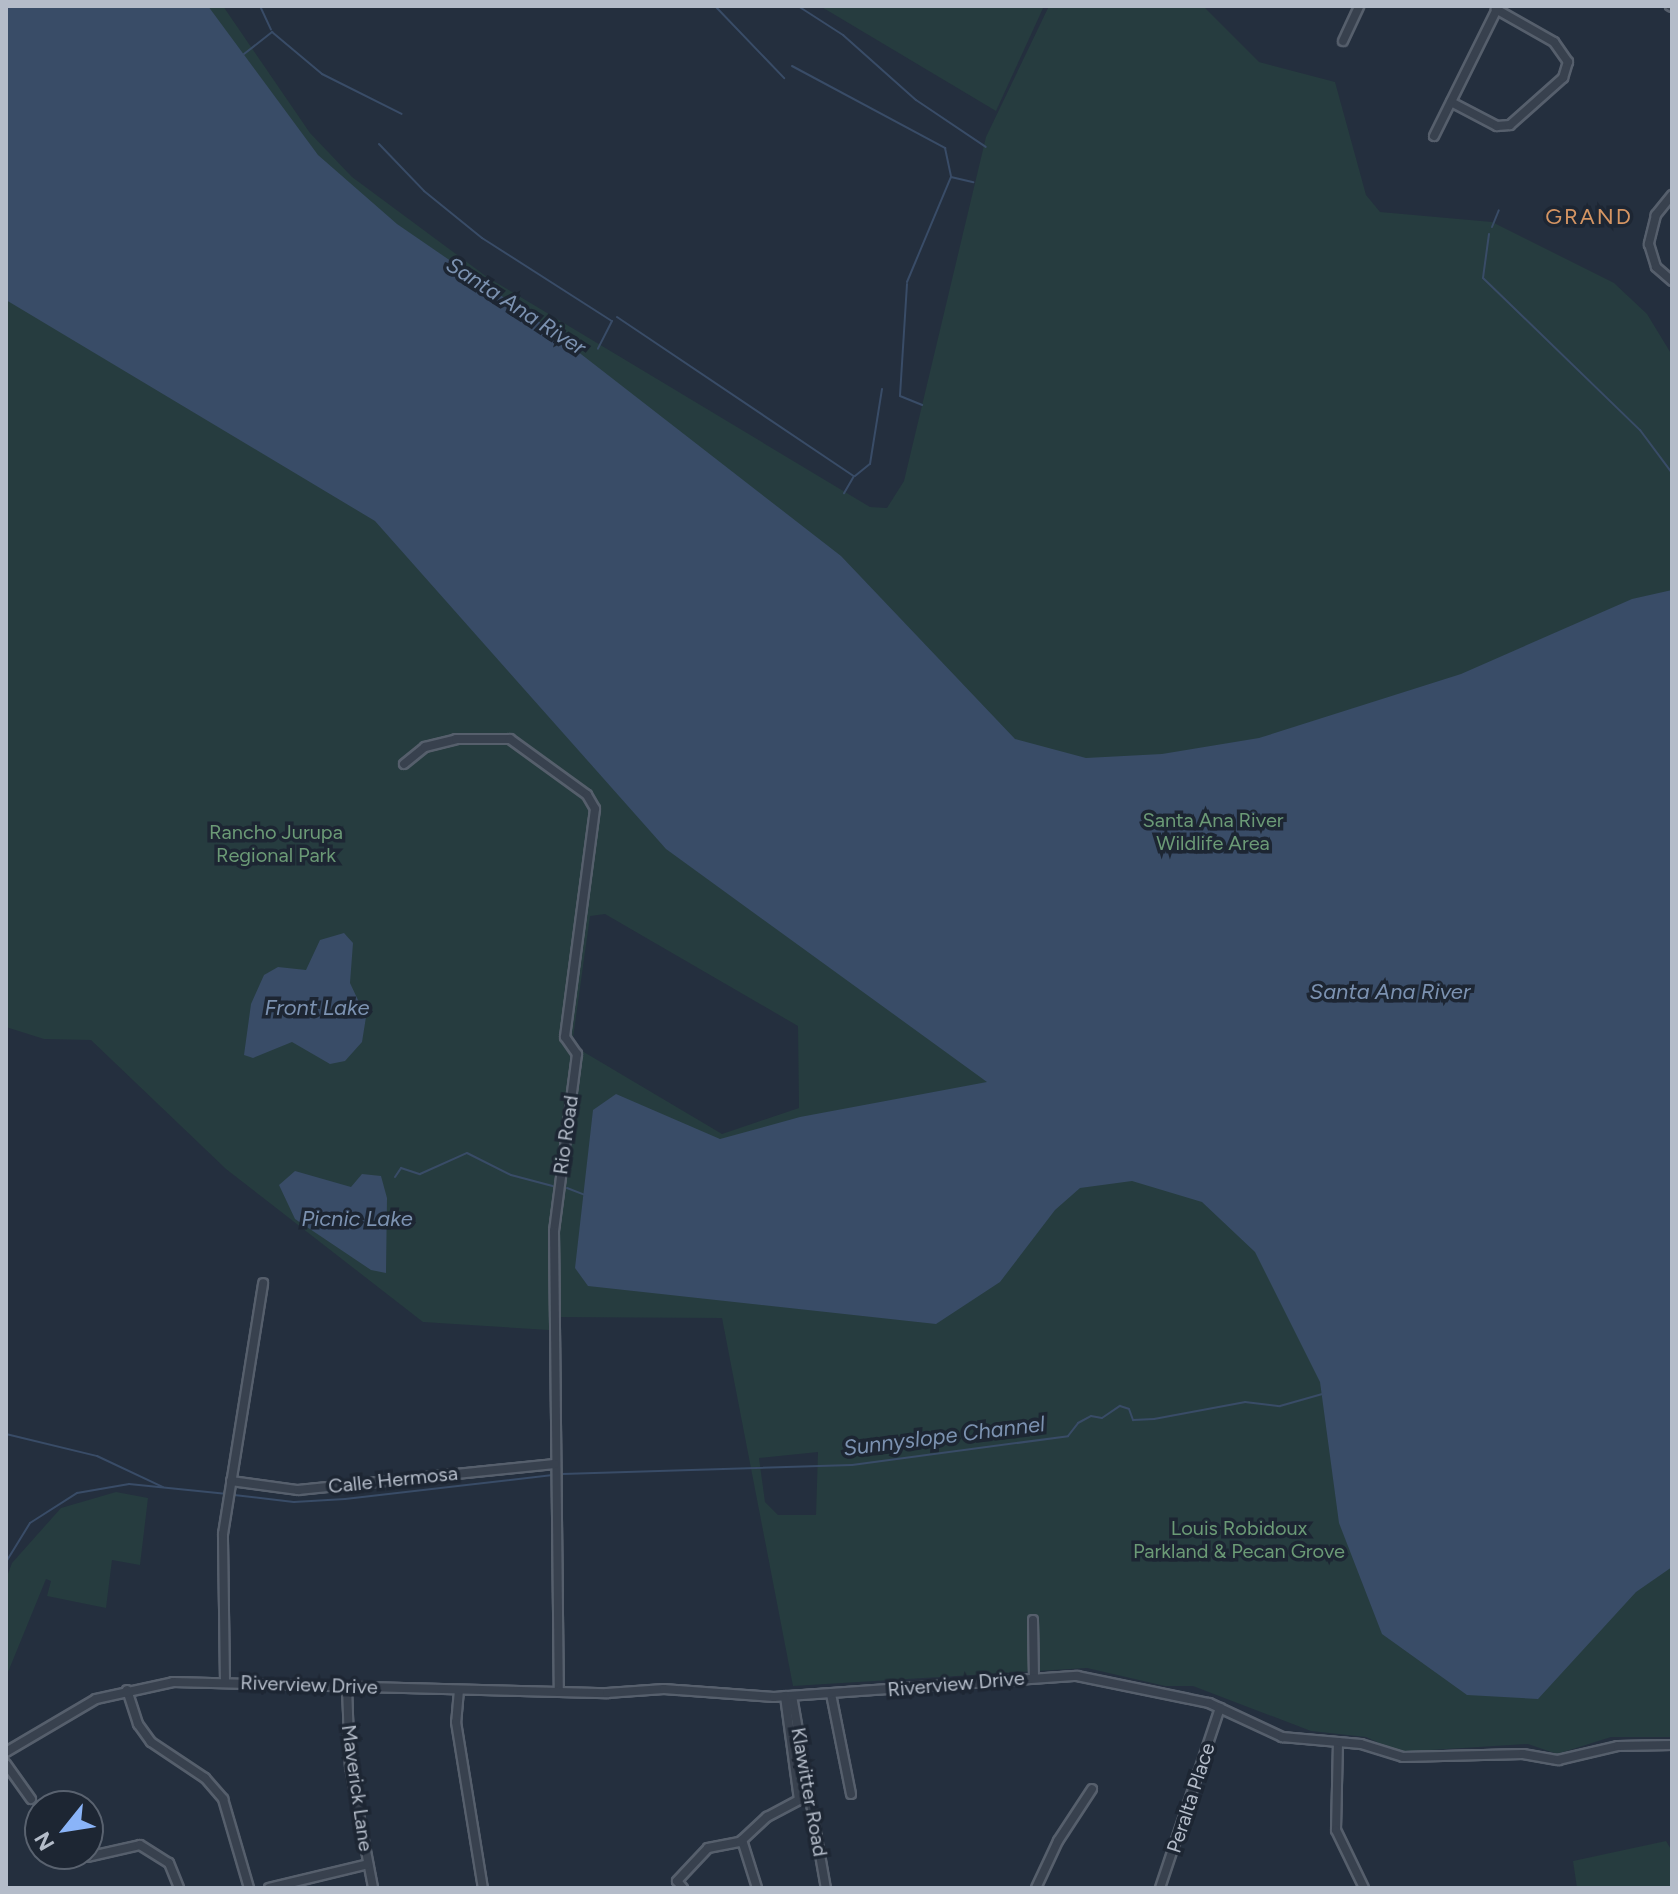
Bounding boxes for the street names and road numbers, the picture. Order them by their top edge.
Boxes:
street label: Rio Road [549,1094,583,1176]
street label: Calle Hermosa [327,1461,459,1499]
street label: Riverview Drive [886,1666,1026,1702]
street label: Riverview Drive [240,1671,378,1699]
street label: Maverick Lane [336,1723,378,1853]
street label: Klawitter Road [786,1726,832,1858]
street label: Peralta Place [1162,1740,1220,1856]

